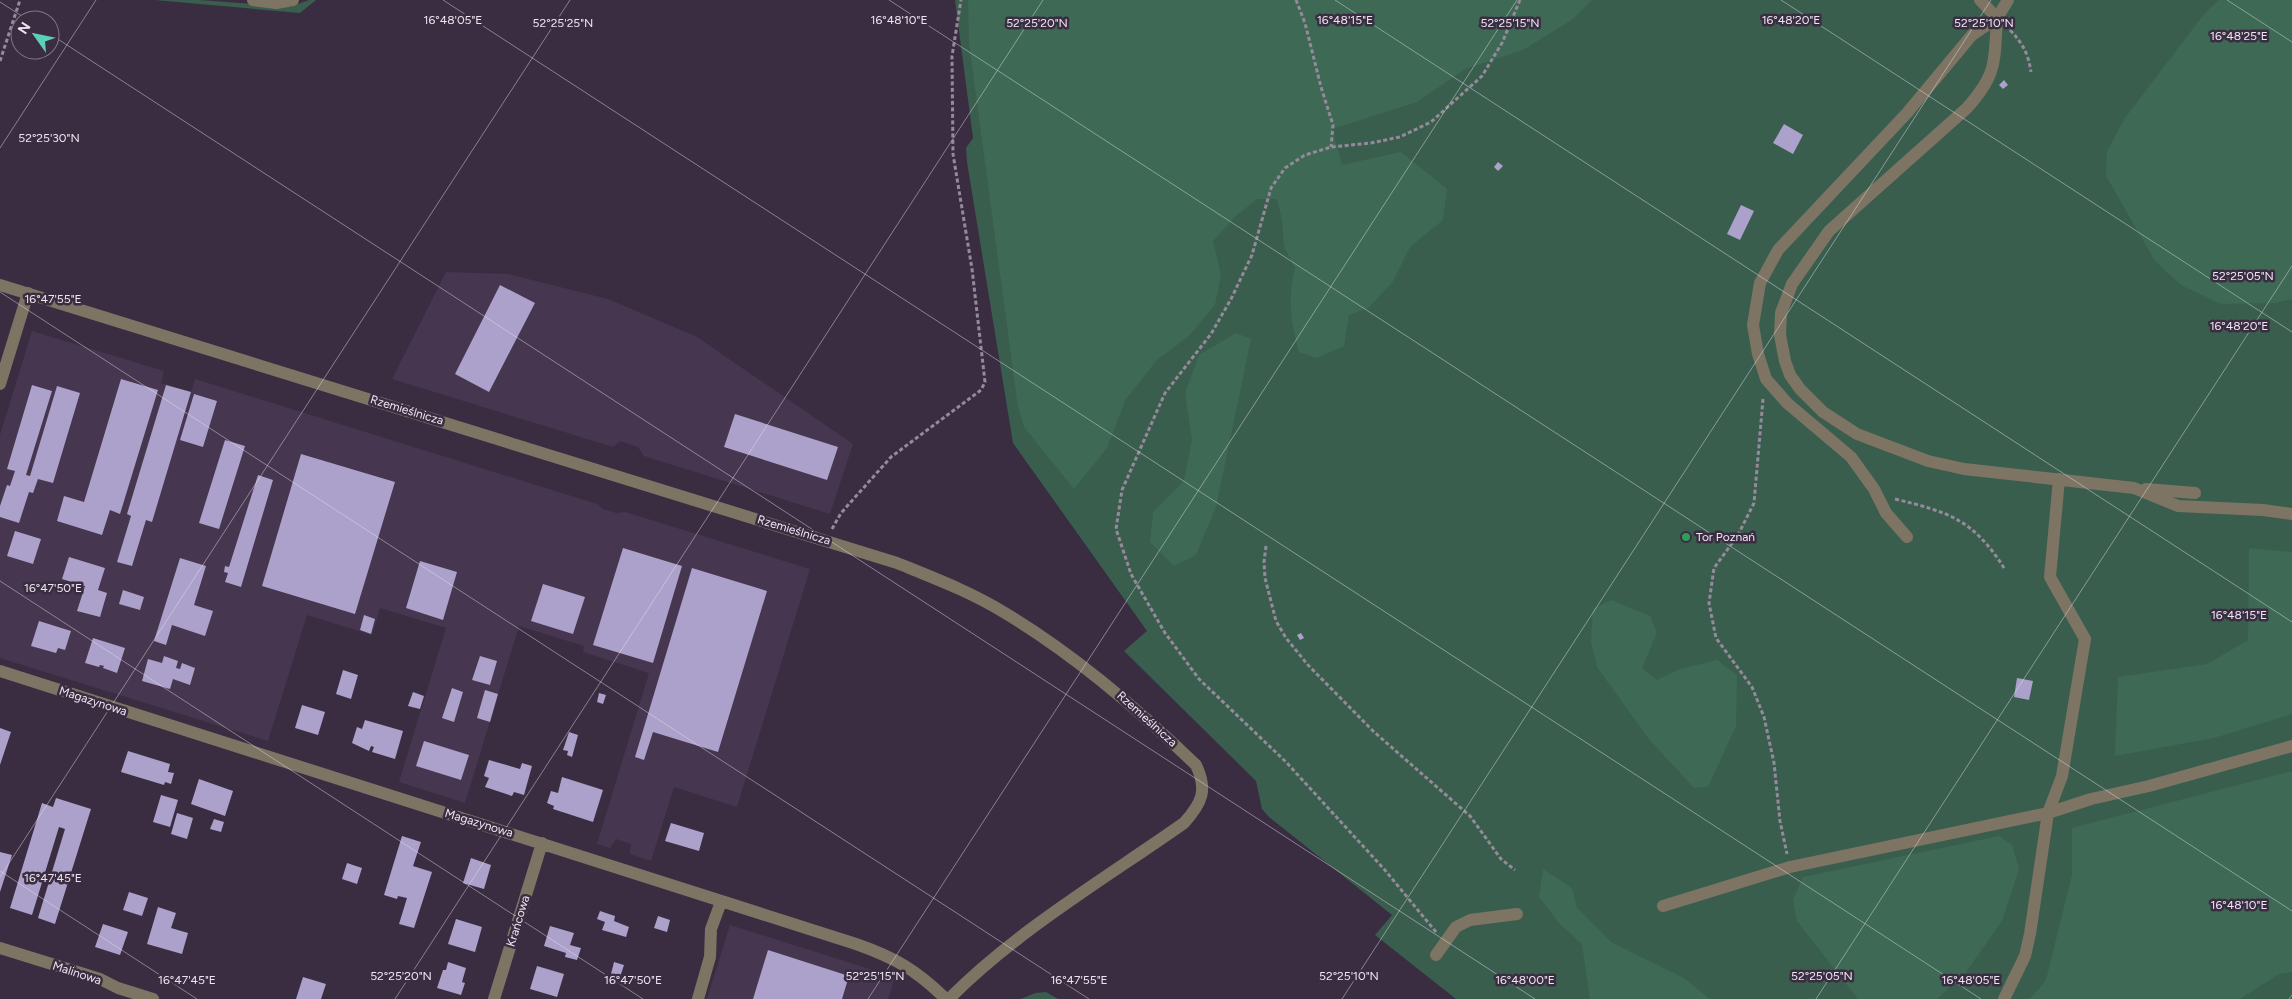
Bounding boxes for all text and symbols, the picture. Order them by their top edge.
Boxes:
north arrow [10,10,60,60]
text: 16°48'05"E [424,13,482,27]
text: 16°48'10"E [871,13,928,27]
text: 16°48'15"E [1317,13,1373,27]
text: 16°48'20"E [1762,13,1820,27]
text: 52°25'25"N [533,16,593,30]
text: 52°25'20"N [1006,16,1068,30]
text: 52°25'15"N [1480,16,1540,30]
text: 52°25'10"N [1954,16,2014,30]
text: N [14,19,35,37]
text: 16°48'25"E [2210,29,2268,43]
text: 52°25'30"N [18,131,80,145]
text: 52°25'05"N [2212,269,2274,283]
text: 16°47'55"E [24,292,82,306]
text: 16°48'20"E [2210,319,2268,333]
street label: Rzemieślnicza [369,392,445,428]
street label: Rzemieślnicza [756,512,832,548]
place label: Tor Poznań [1696,530,1755,544]
marker: Tor Poznań [1680,531,1692,543]
text: 16°47'50"E [24,581,82,595]
text: 16°48'15"E [2211,608,2267,622]
street label: Magazynowa [57,683,129,719]
street label: Rzemieślnicza [1114,688,1180,750]
street label: Magazynowa [443,806,515,840]
text: 16°47'45"E [24,871,82,885]
street label: Krańcowa [504,894,532,948]
text: 16°48'10"E [2211,898,2268,912]
street label: Malinowa [51,959,103,987]
text: 52°25'20"N [370,969,432,983]
text: 52°25'15"N [845,969,905,983]
text: 52°25'10"N [1319,969,1379,983]
text: 52°25'05"N [1791,969,1853,983]
text: 16°47'45"E [158,973,216,987]
text: 16°47'50"E [604,973,662,987]
text: 16°47'55"E [1050,973,1108,987]
text: 16°48'00"E [1495,973,1555,987]
text: 16°48'05"E [1942,973,2000,987]

